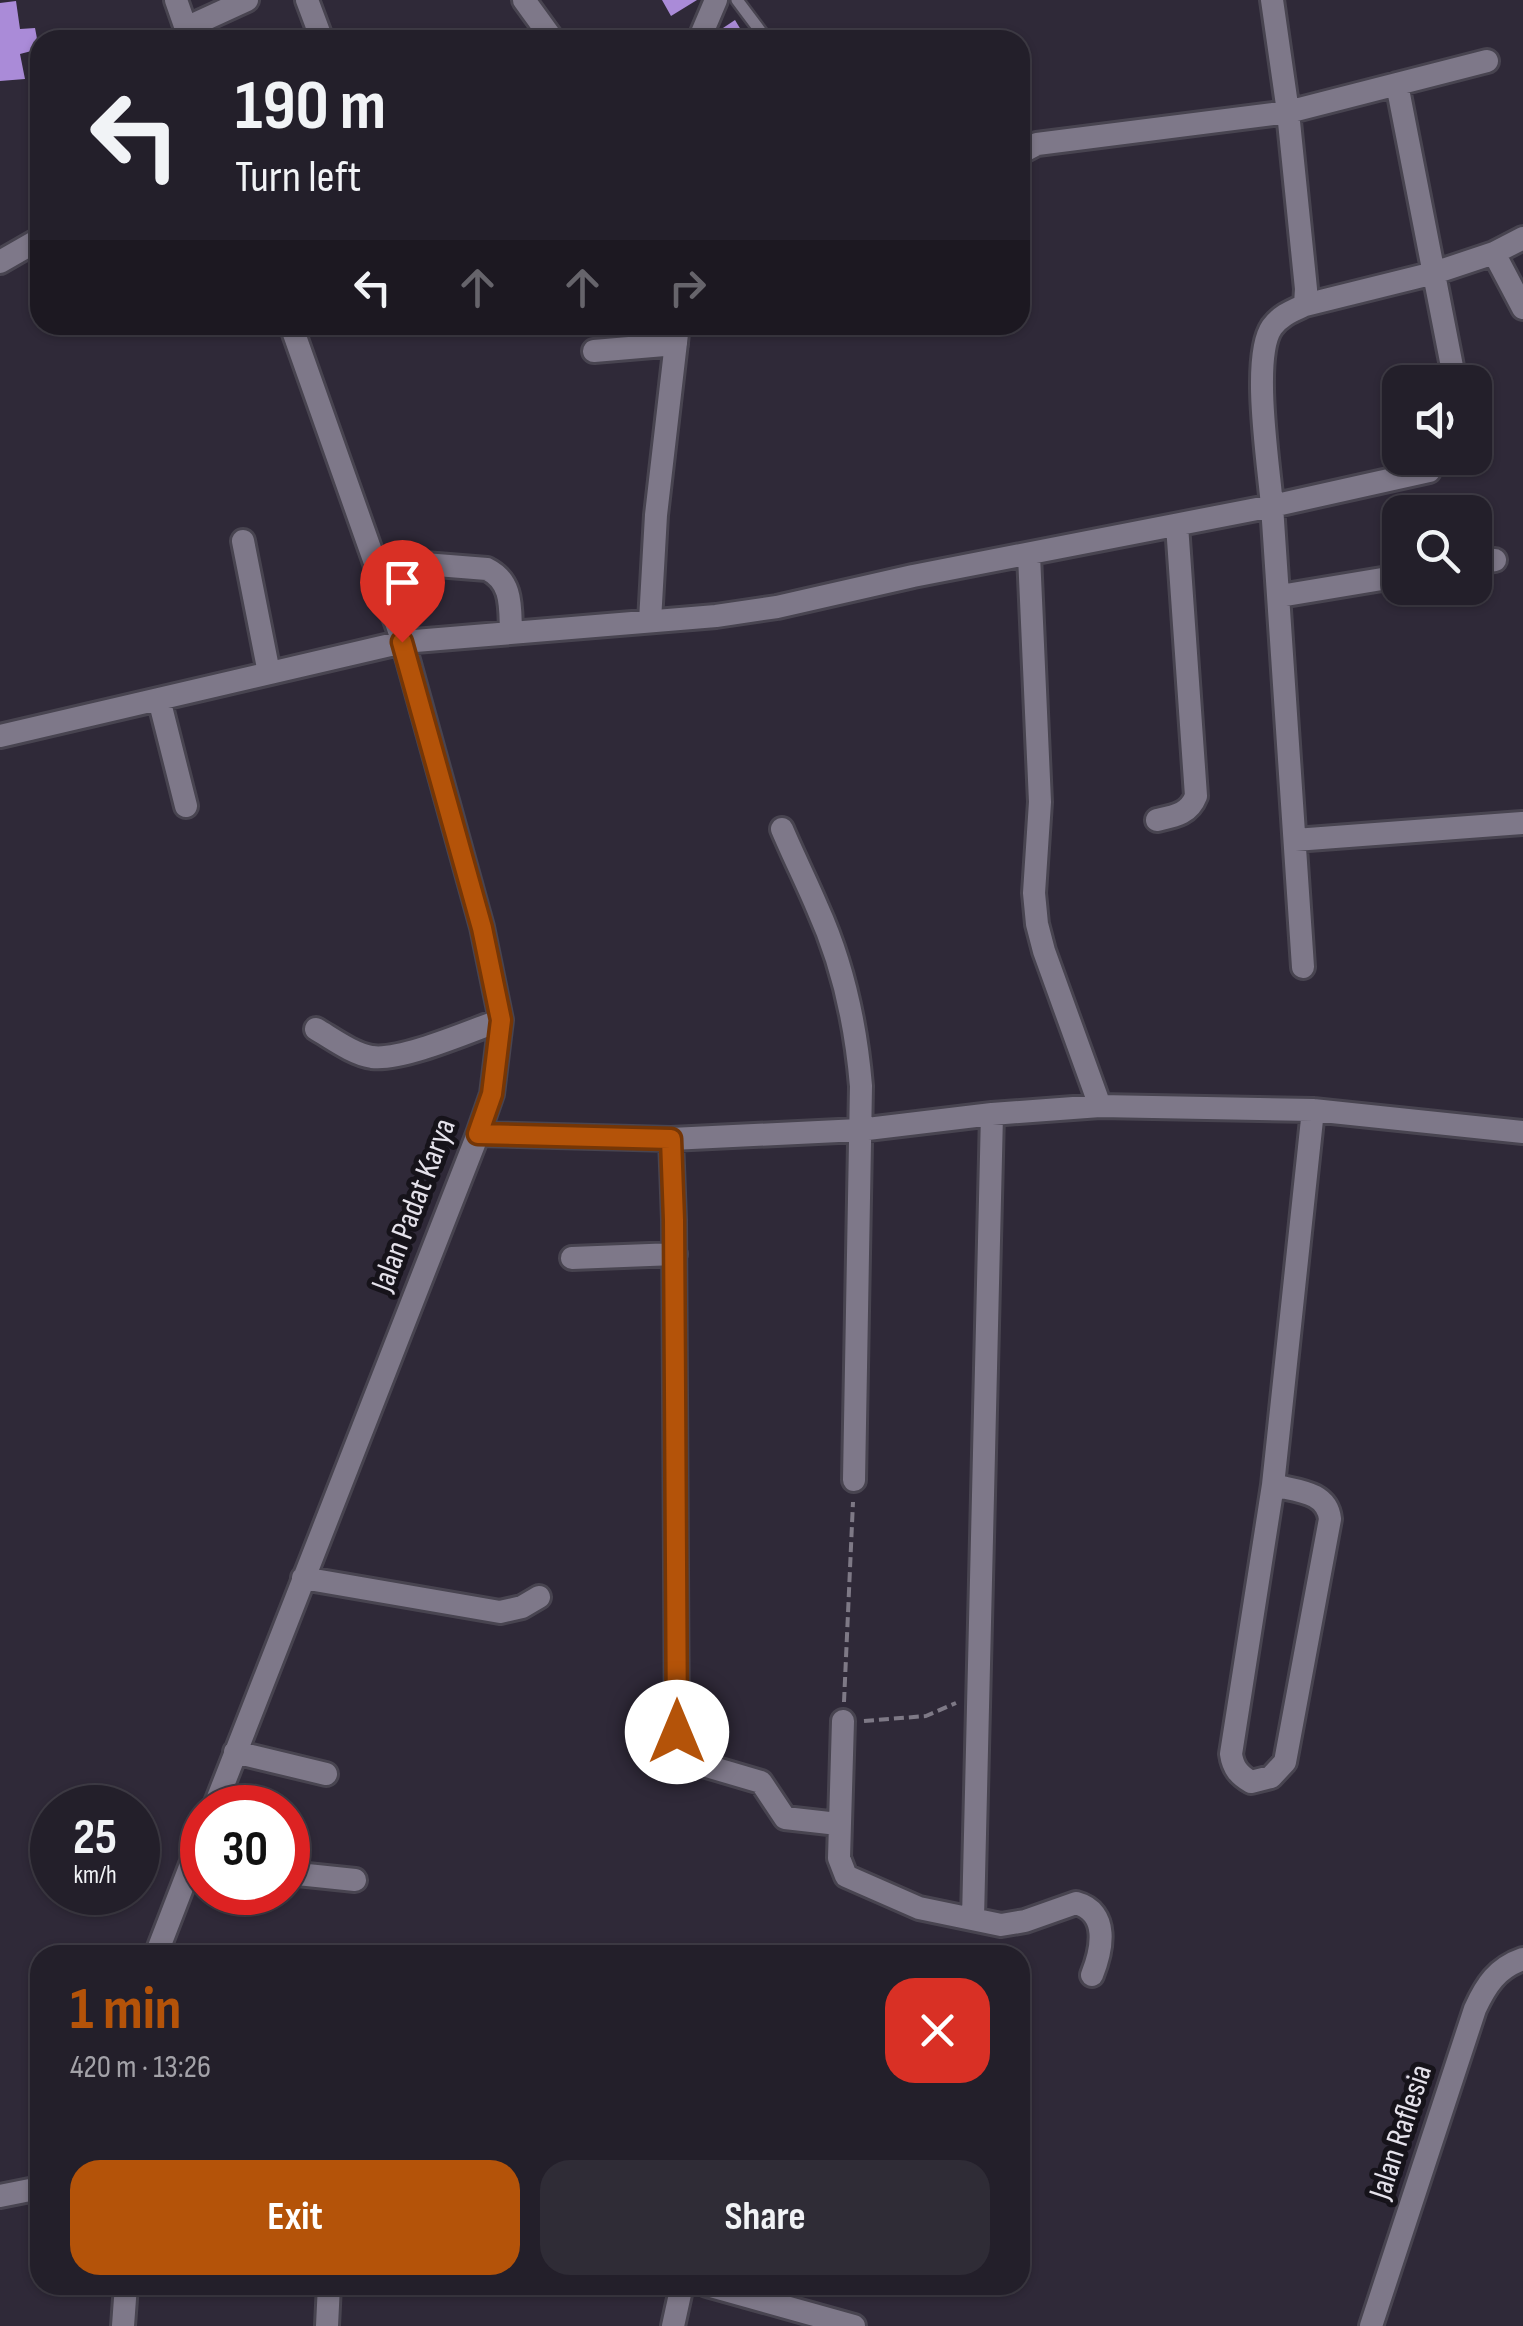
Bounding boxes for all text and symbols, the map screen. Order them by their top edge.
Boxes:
text: 190 m [235,65,386,149]
icon: left [70,70,200,200]
text: Turn left [235,150,361,205]
icon: left [345,260,400,315]
icon: ahead [450,260,505,315]
icon: ahead [555,260,610,315]
icon: right [660,260,715,315]
map controls [1382,365,1492,605]
button: sound [1382,365,1492,475]
button: search [1382,495,1492,605]
pin [360,540,445,643]
icon: arrive [375,555,430,610]
street label: Jalan Padat Karya [363,1113,465,1298]
position arrow [625,1680,729,1784]
speed limit sign: 30 [180,1785,310,1915]
text: 25 [73,1808,117,1868]
text: km/h [73,1860,117,1891]
text: 1 min [70,1974,182,2046]
button: close [885,1978,990,2083]
text: 420 m · 13:26 [70,2048,211,2087]
street label: Jalan Raflesia [1361,2060,1441,2205]
button: Exit [70,2160,520,2275]
button: Share [540,2160,990,2275]

